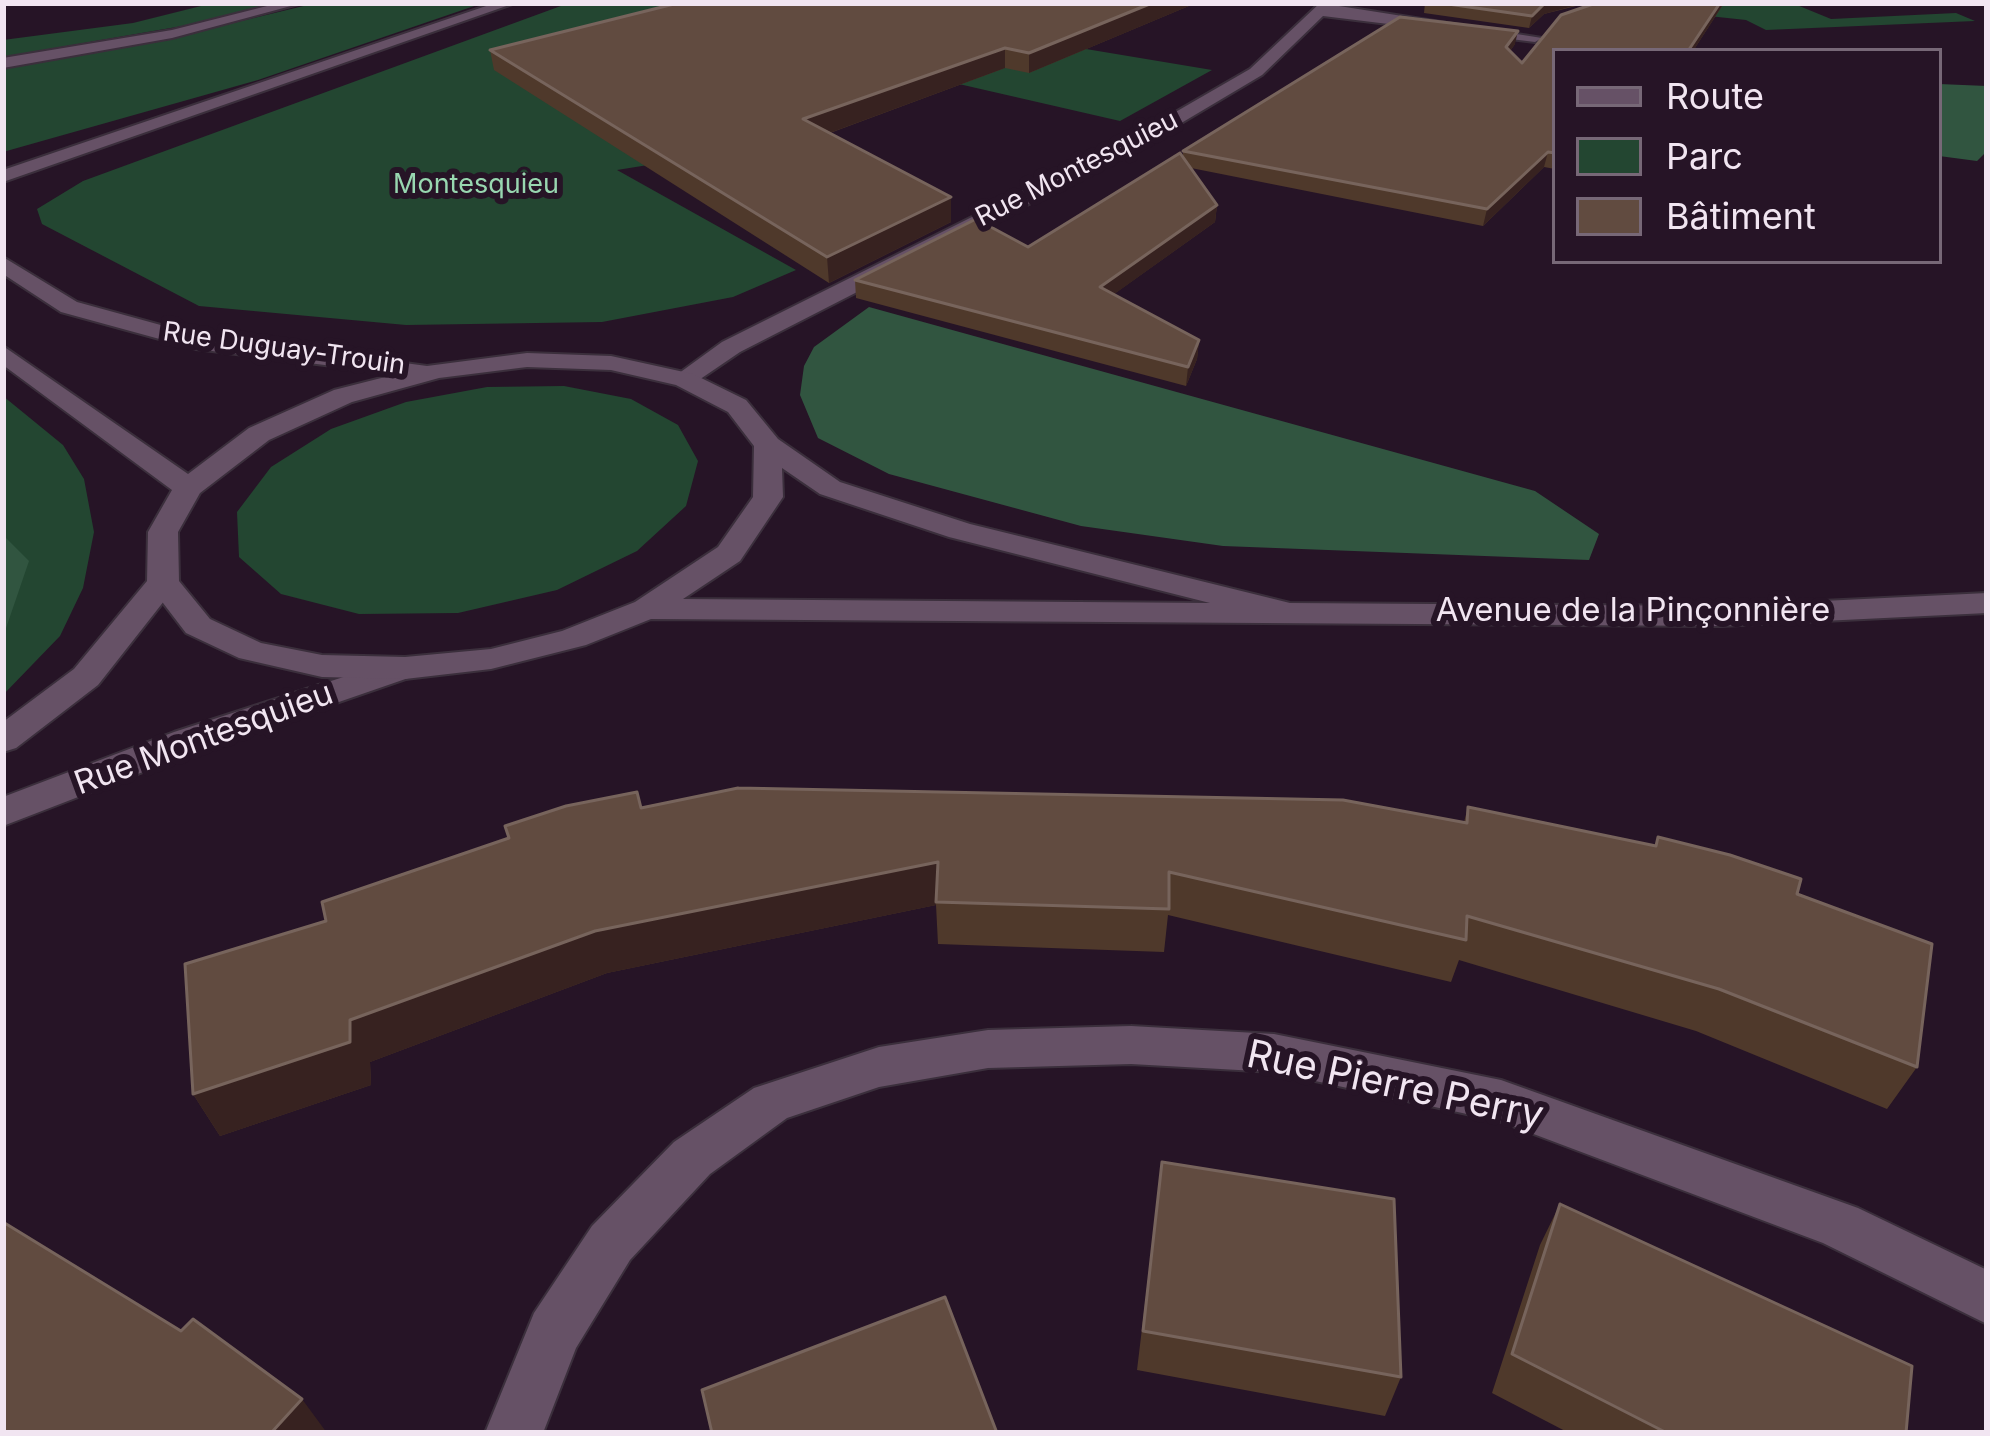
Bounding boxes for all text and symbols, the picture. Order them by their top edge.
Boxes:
legend [1552,48,1942,264]
text: Route [1666,74,1764,118]
street label: Rue Montesquieu [971,104,1183,234]
text: Parc [1666,134,1743,178]
park label: Montesquieu [393,169,559,201]
text: Bâtiment [1666,194,1816,238]
street label: Rue Duguay-Trouin [161,316,407,382]
street label: Avenue de la Pinçonnière [1436,591,1830,631]
street label: Rue Montesquieu [69,674,339,804]
street label: Rue Pierre Perry [1242,1032,1548,1140]

